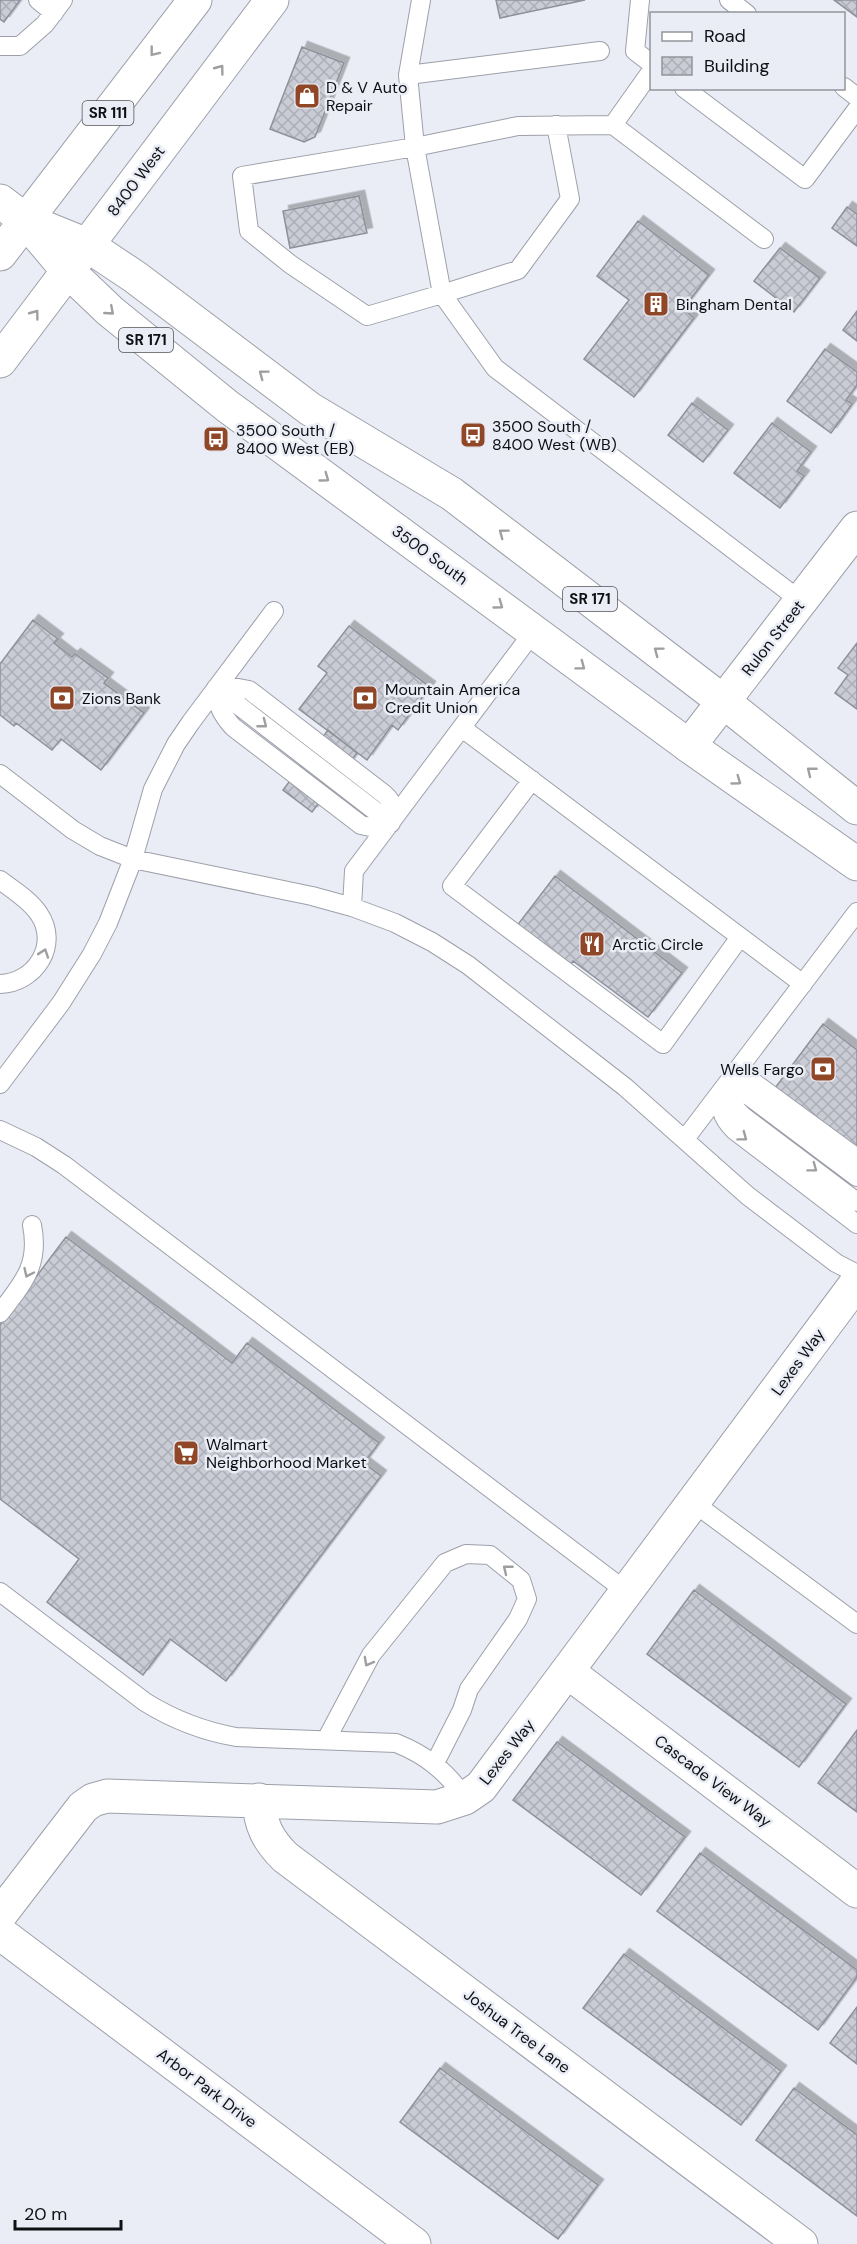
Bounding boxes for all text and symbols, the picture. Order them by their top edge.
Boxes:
legend [650,12,845,90]
text: Road [704,24,746,48]
one-way arrow [151,46,162,57]
text: Building [704,54,769,78]
one-way arrow [213,64,224,75]
place label: D & V Auto Repair [326,77,407,116]
shop icon: D & V Auto Repair [292,81,322,111]
road number: SR 111 [82,101,134,125]
street label: 8400 West [103,141,169,221]
building icon: Bingham Dental [641,289,671,319]
place label: Bingham Dental [676,294,792,315]
one-way arrow [103,304,114,315]
one-way arrow [28,310,39,321]
road number: SR 171 [119,328,173,352]
one-way arrow [259,370,270,381]
place label: 3500 South / 8400 West (WB) [492,416,617,455]
place label: 3500 South / 8400 West (EB) [236,420,354,459]
bus stop icon: 3500 South / 8400 West (WB) [458,420,488,450]
bus stop icon: 3500 South / 8400 West (EB) [201,424,231,454]
one-way arrow [318,470,329,481]
street label: 3500 South [388,520,472,590]
one-way arrow [498,529,509,540]
road number: SR 171 [563,587,617,611]
street label: Rulon Street [737,596,809,680]
one-way arrow [492,598,503,609]
one-way arrow [653,647,664,658]
one-way arrow [575,659,586,670]
place label: Mountain America Credit Union [385,679,520,718]
bank icon: Zions Bank [47,683,77,713]
bank icon: Mountain America Credit Union [350,683,380,713]
place label: Zions Bank [82,688,161,709]
one-way arrow [256,716,267,727]
one-way arrow [807,768,818,779]
one-way arrow [730,774,741,785]
restaurant icon: Arctic Circle [577,929,607,959]
place label: Arctic Circle [612,934,703,955]
one-way arrow [36,948,49,958]
bank icon: Wells Fargo [808,1054,838,1084]
place label: Wells Fargo [720,1059,804,1080]
one-way arrow [736,1130,747,1141]
one-way arrow [806,1161,817,1172]
one-way arrow [23,1266,35,1277]
street label: Lexes Way [767,1324,829,1400]
place label: Walmart Neighborhood Market [206,1434,367,1473]
supermarket icon: Walmart Neighborhood Market [171,1438,201,1468]
one-way arrow [503,1566,514,1577]
one-way arrow [364,1656,375,1666]
street label: Lexes Way [475,1715,539,1789]
street label: Cascade View Way [650,1730,776,1832]
street label: Joshua Tree Lane [459,1984,575,2078]
street label: Arbor Park Drive [153,2044,261,2132]
scale bar [15,2193,122,2231]
text: 20 m [24,2202,67,2226]

